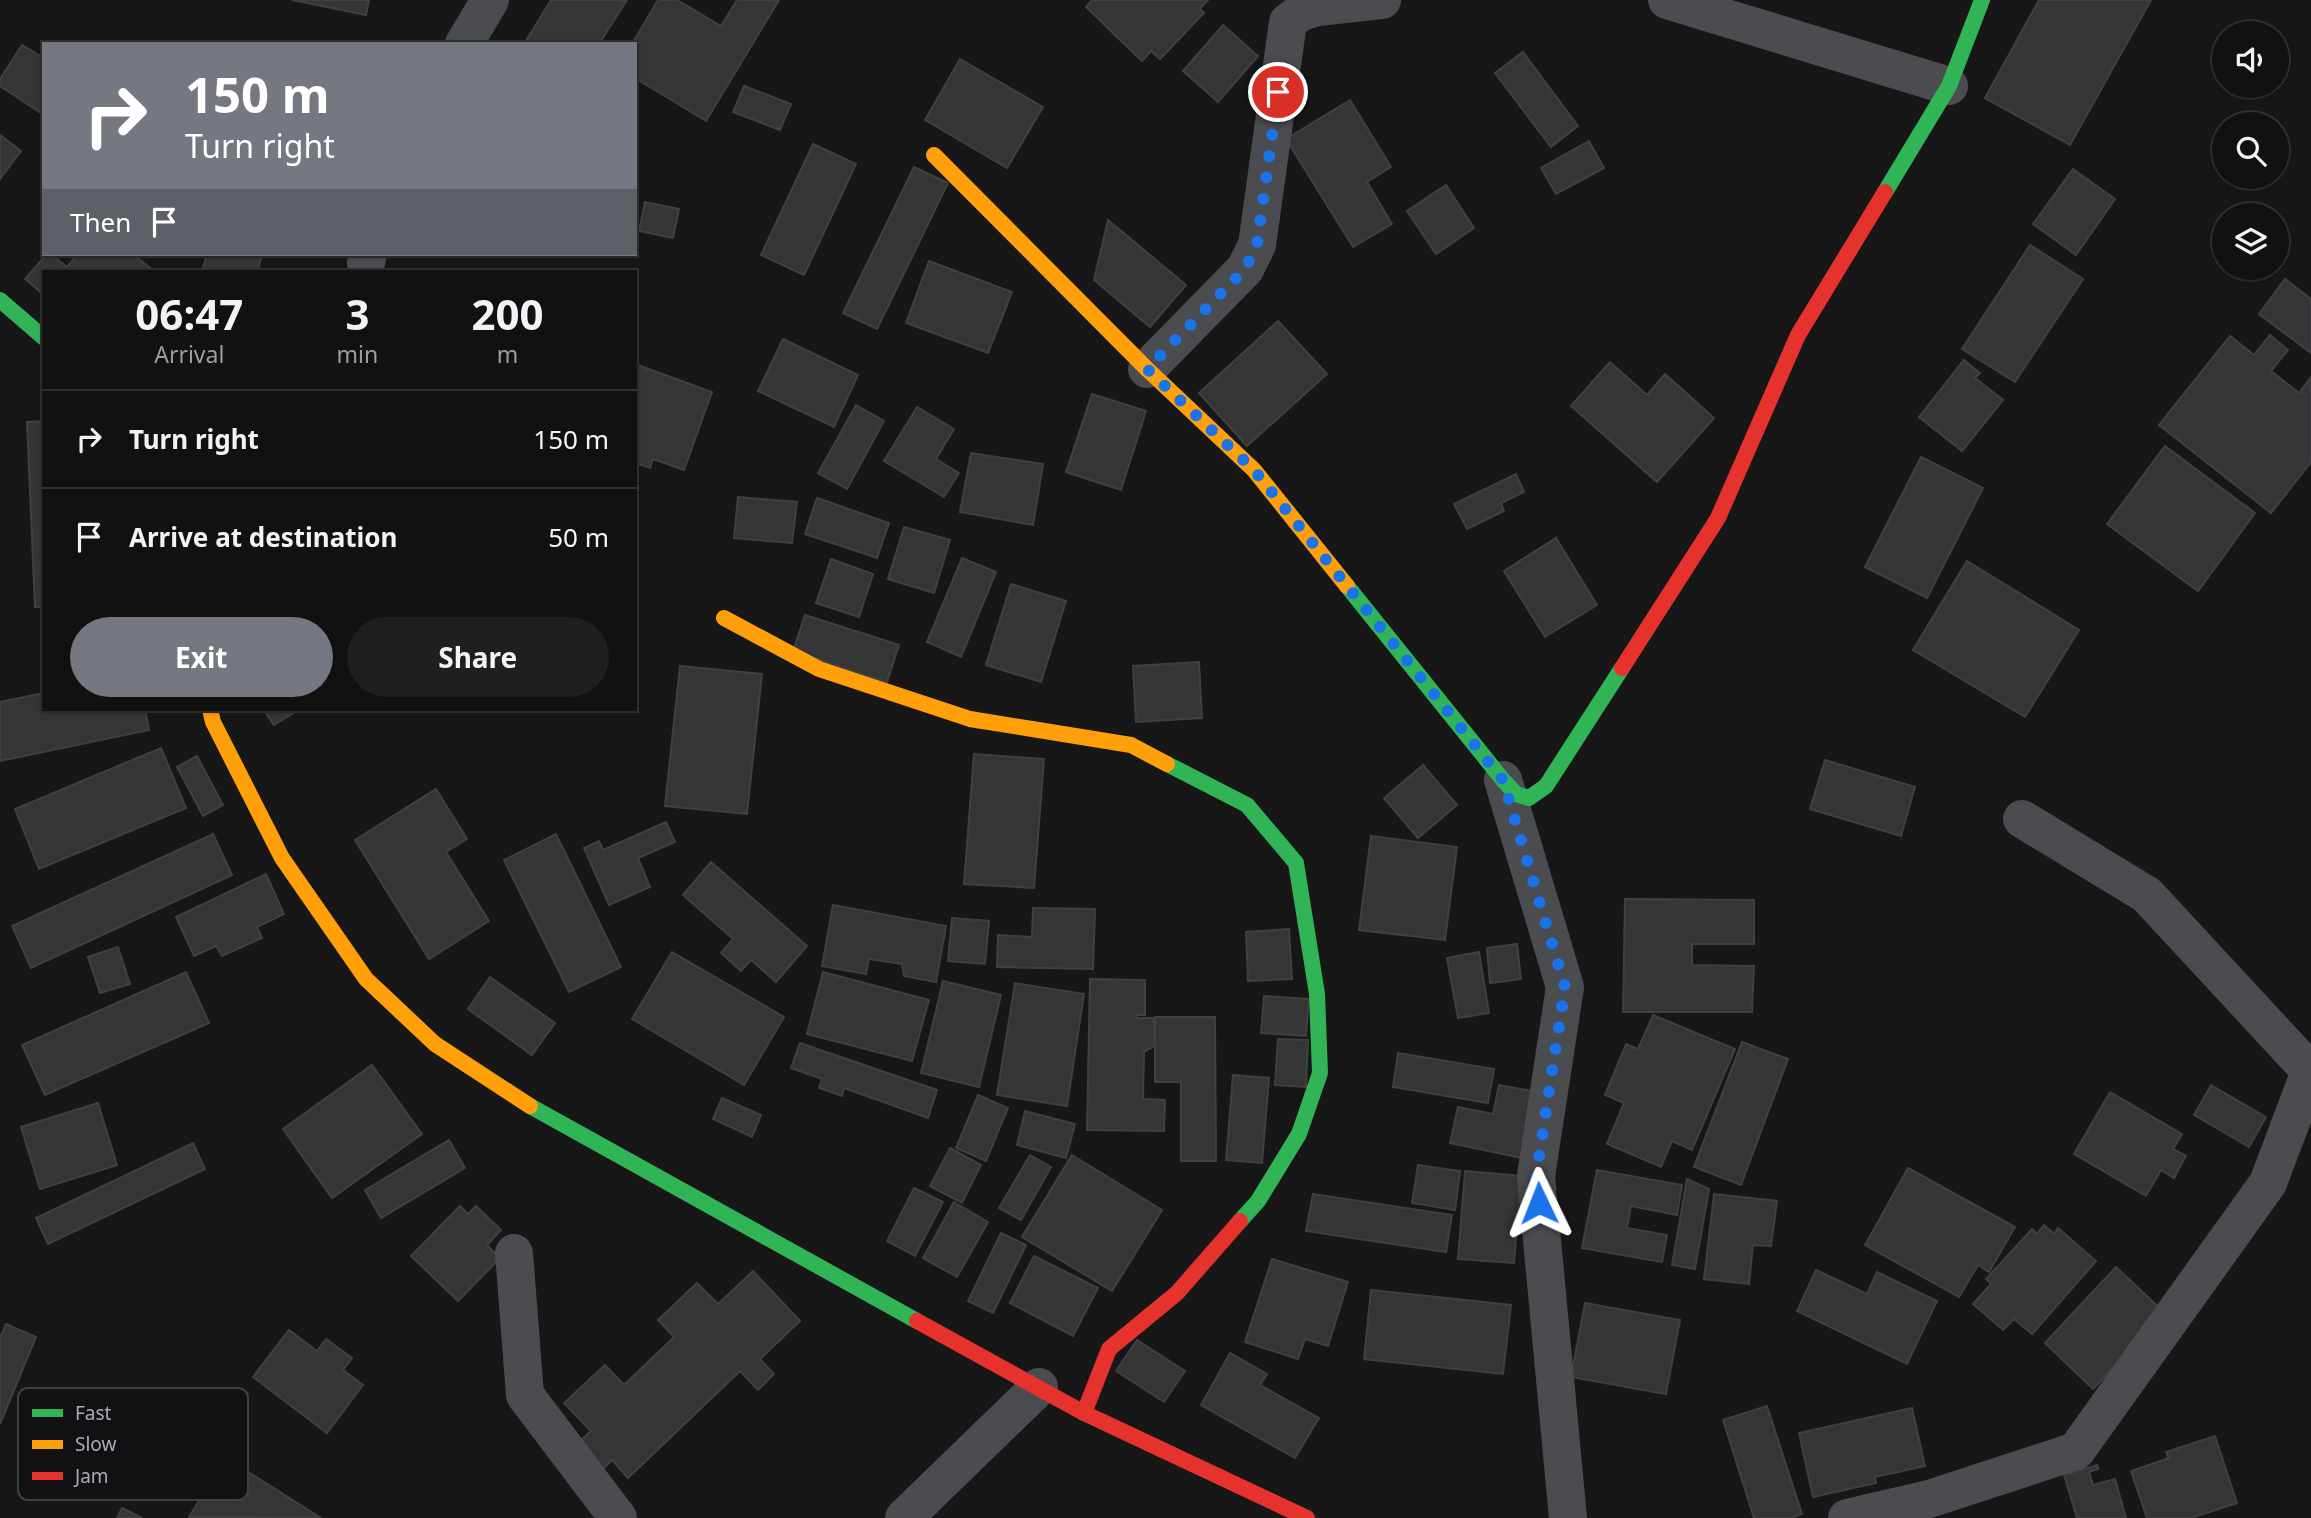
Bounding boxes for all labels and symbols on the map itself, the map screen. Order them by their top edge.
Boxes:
pin [1248,62,1308,122]
position arrow [1502,1166,1576,1240]
legend [18,1388,248,1500]
text: Fast [75,1400,112,1426]
text: Slow [75,1431,116,1457]
text: Jam [73,1463,109,1489]

